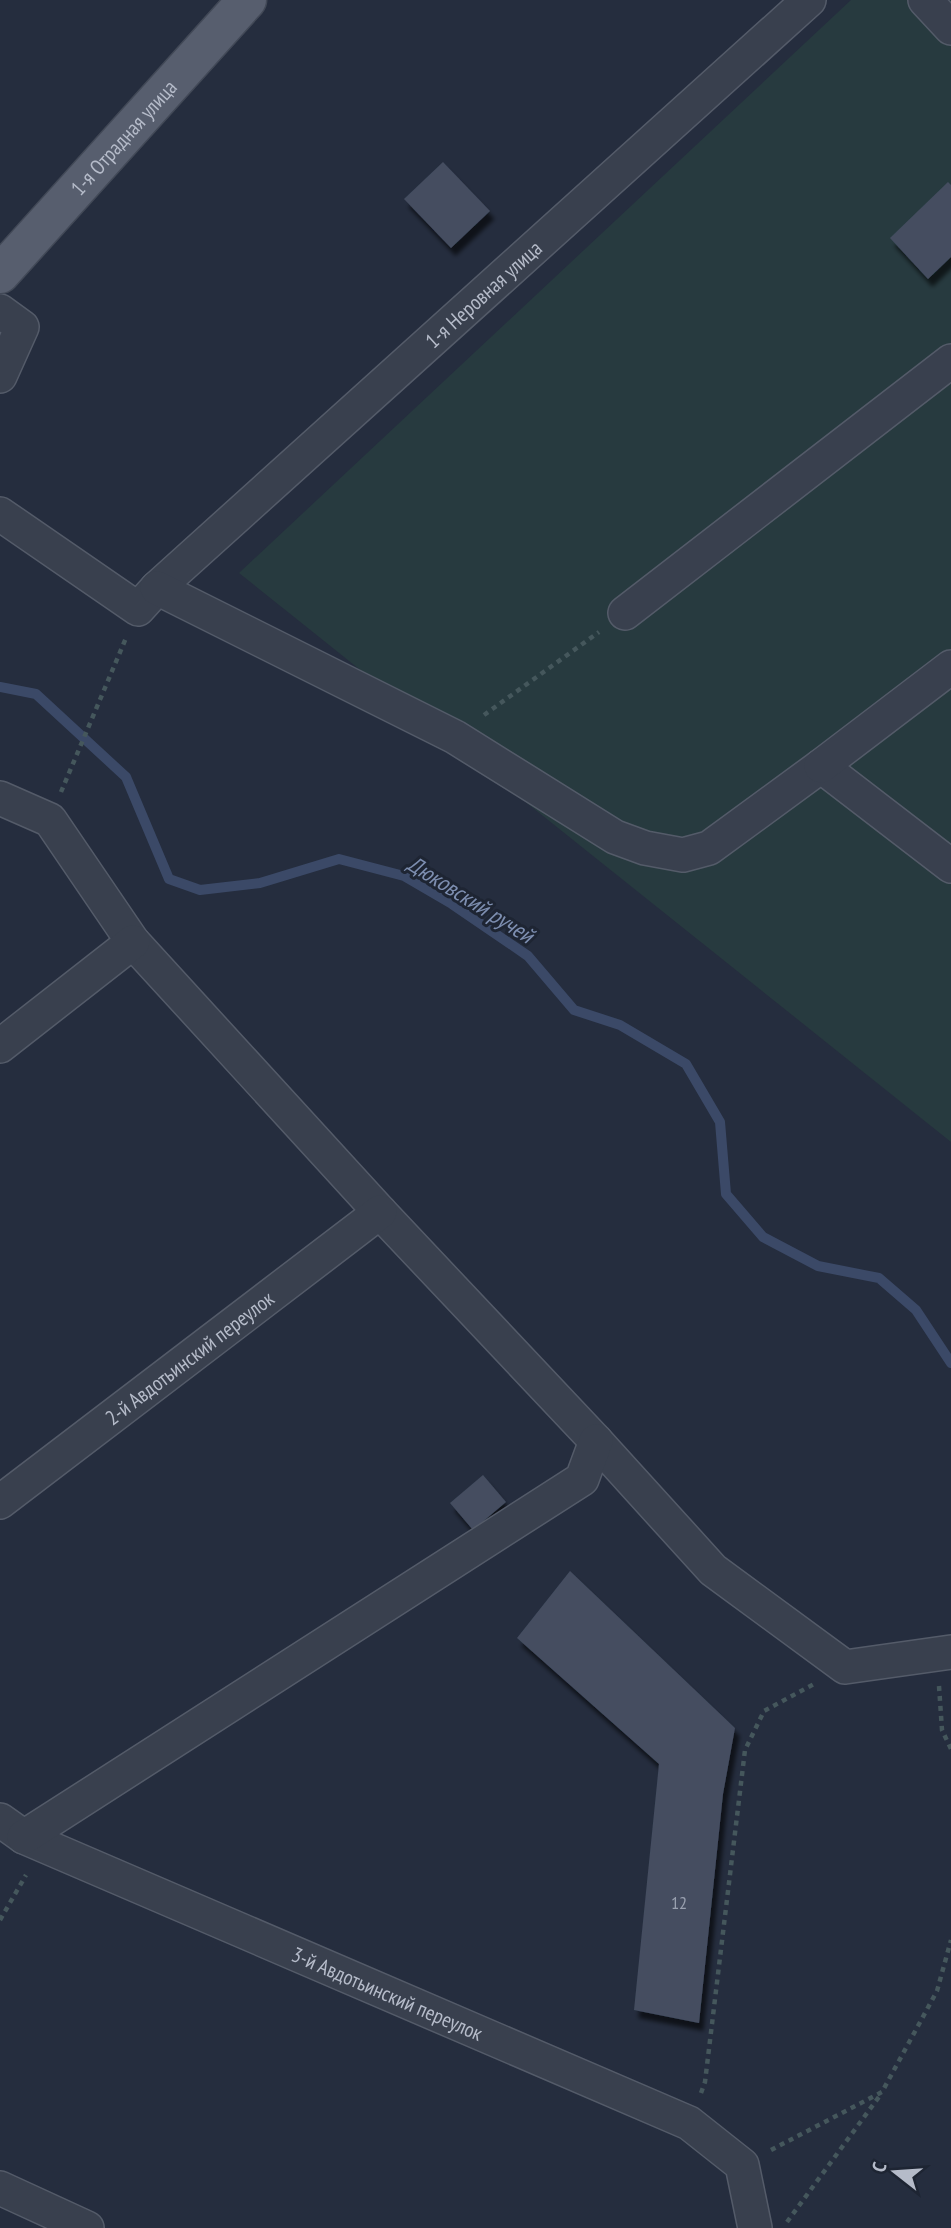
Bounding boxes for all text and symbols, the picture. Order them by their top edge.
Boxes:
street label: 1-я Отрадная улица [64,74,182,201]
street label: 1-я Неровная улица [419,234,547,353]
water label: Дюковский ручей [402,848,542,951]
street label: 2-й Авдотьинский переулок [99,1285,279,1431]
house number: 12 [671,1891,687,1914]
street label: 3-й Авдотьинский переулок [288,1940,487,2046]
north arrow [860,2137,930,2207]
text: С [866,2159,892,2175]

